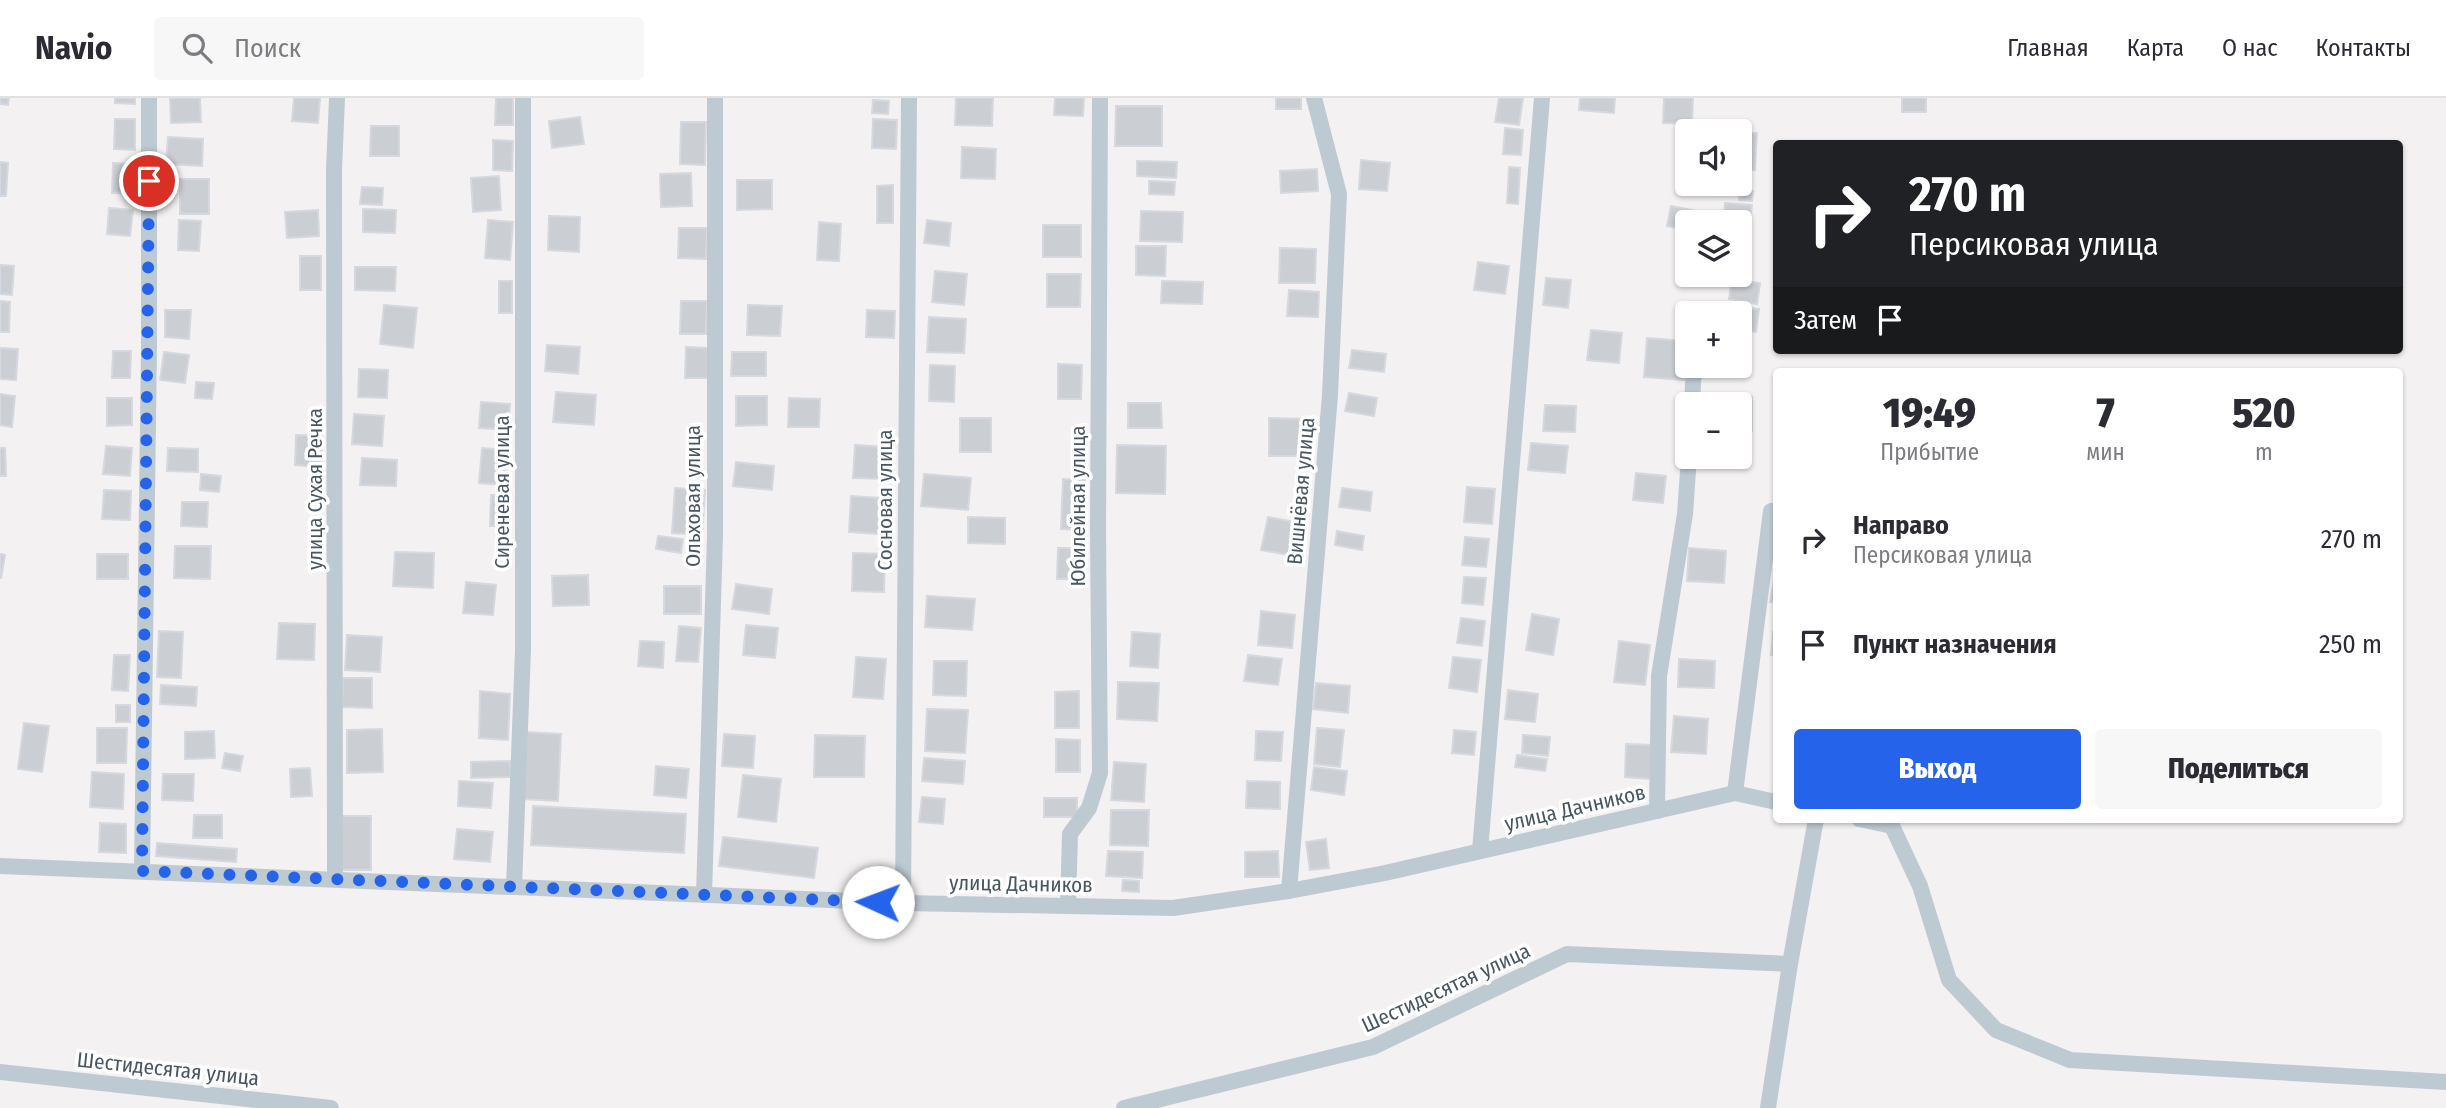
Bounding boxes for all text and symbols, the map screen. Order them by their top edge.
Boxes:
search box [154,17,644,80]
text: Navio [35,28,112,68]
icon: search [178,29,216,67]
text: Поиск [234,33,301,64]
text: Главная [2007,34,2089,62]
text: Карта [2127,34,2184,62]
text: О нас [2222,34,2277,62]
text: Контакты [2315,34,2411,62]
map controls [1675,119,1752,469]
button: sound [1675,119,1752,196]
pin [119,151,179,211]
icon: arrive [130,162,168,200]
text: 270 m [1909,165,2026,224]
icon: right [1794,168,1885,259]
button: layers [1675,210,1752,287]
text: Персиковая улица [1909,225,2159,263]
button: + [1675,301,1752,378]
icon: arrive [1871,301,1909,339]
text: Затем [1794,305,1857,336]
text: 19:49 [1883,388,1976,438]
text: 7 [2096,388,2115,438]
text: 520 [2232,388,2296,438]
button: − [1675,392,1752,469]
street label: улица Сухая Речка [302,408,328,570]
street label: Сиреневая улица [489,415,515,569]
street label: Вишнёвая улица [1282,416,1320,566]
street label: Ольховая улица [680,425,706,567]
street label: Юбилейная улица [1065,425,1091,587]
street label: Сосновая улица [872,429,898,571]
text: Прибытие [1880,438,1979,466]
text: мин [2086,438,2125,466]
text: m [2255,438,2273,466]
text: Направо [1853,510,1949,541]
icon: right [1794,521,1832,559]
text: 270 m [2321,524,2382,555]
text: Персиковая улица [1853,541,2032,569]
icon: arrive [1794,626,1832,664]
text: Пункт назначения [1853,629,2057,660]
text: 250 m [2319,629,2382,660]
button: Выход [1794,729,2081,809]
button: Поделиться [2095,729,2382,809]
street label: улица Дачников [1502,779,1648,837]
position arrow [841,865,915,939]
street label: улица Дачников [949,870,1093,898]
street label: Шестидесятая улица [1358,938,1534,1038]
street label: Шестидесятая улица [76,1047,260,1091]

